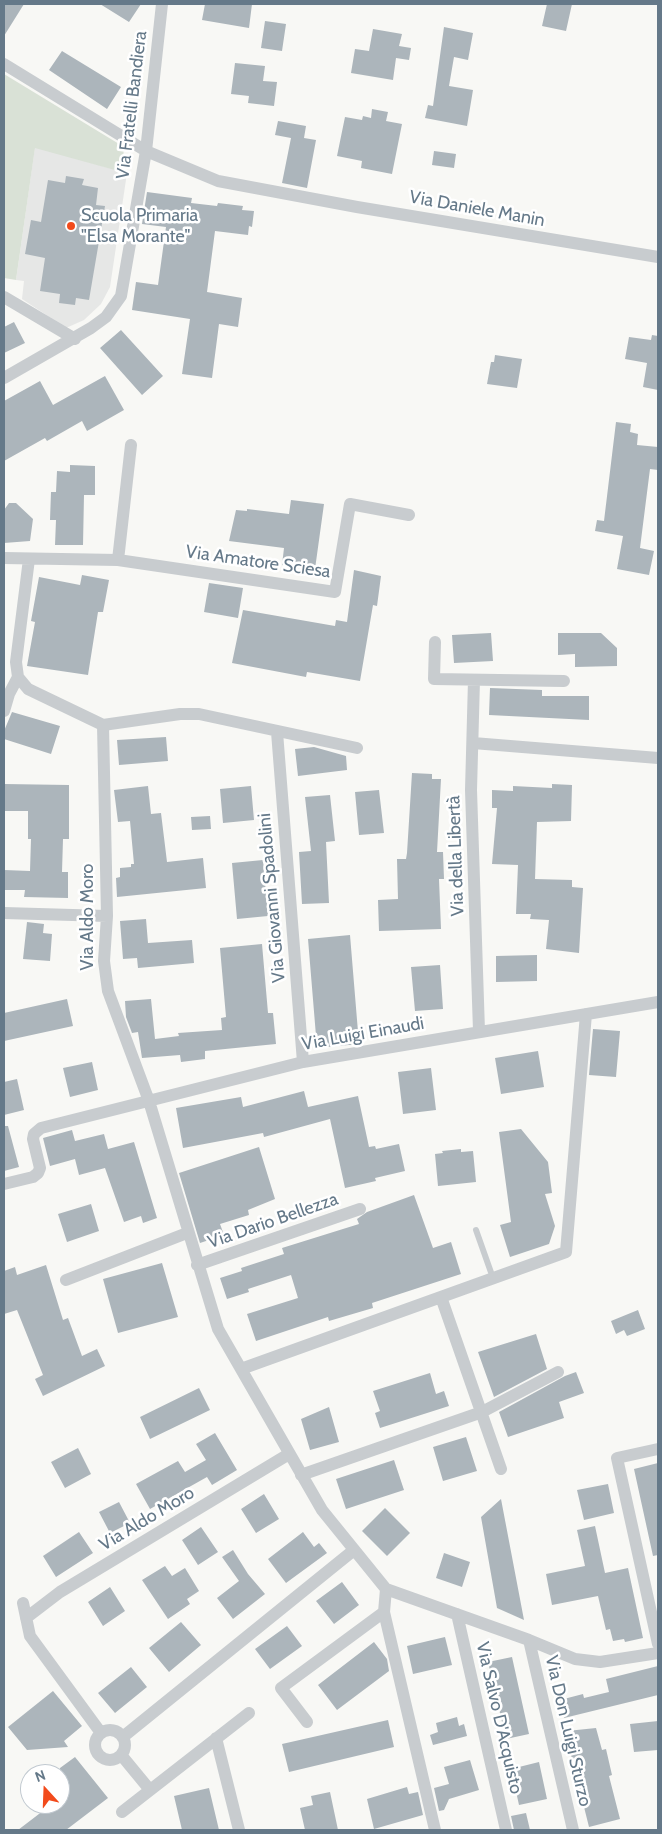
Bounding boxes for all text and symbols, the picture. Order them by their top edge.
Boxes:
street label: Via Fratelli Bandiera [112,30,152,180]
street label: Via Daniele Manin [407,186,547,232]
place label: Scuola Primaria "Elsa Morante" [81,205,198,248]
marker: Scuola Primaria "Elsa Morante" [65,220,77,232]
street label: Via Amatore Sciesa [184,541,332,583]
street label: Via della Libertà [443,795,469,917]
street label: Via Giovanni Spadolini [254,812,290,984]
street label: Via Aldo Moro [77,864,99,970]
street label: Via Luigi Einaudi [300,1013,426,1055]
street label: Via Dario Bellezza [205,1189,341,1253]
street label: Via Aldo Moro [96,1482,198,1556]
street label: Via Salvo D'Acquisto [471,1640,527,1796]
street label: Via Don Luigi Sturzo [540,1653,596,1809]
north arrow [20,1764,70,1814]
text: N [32,1766,48,1786]

